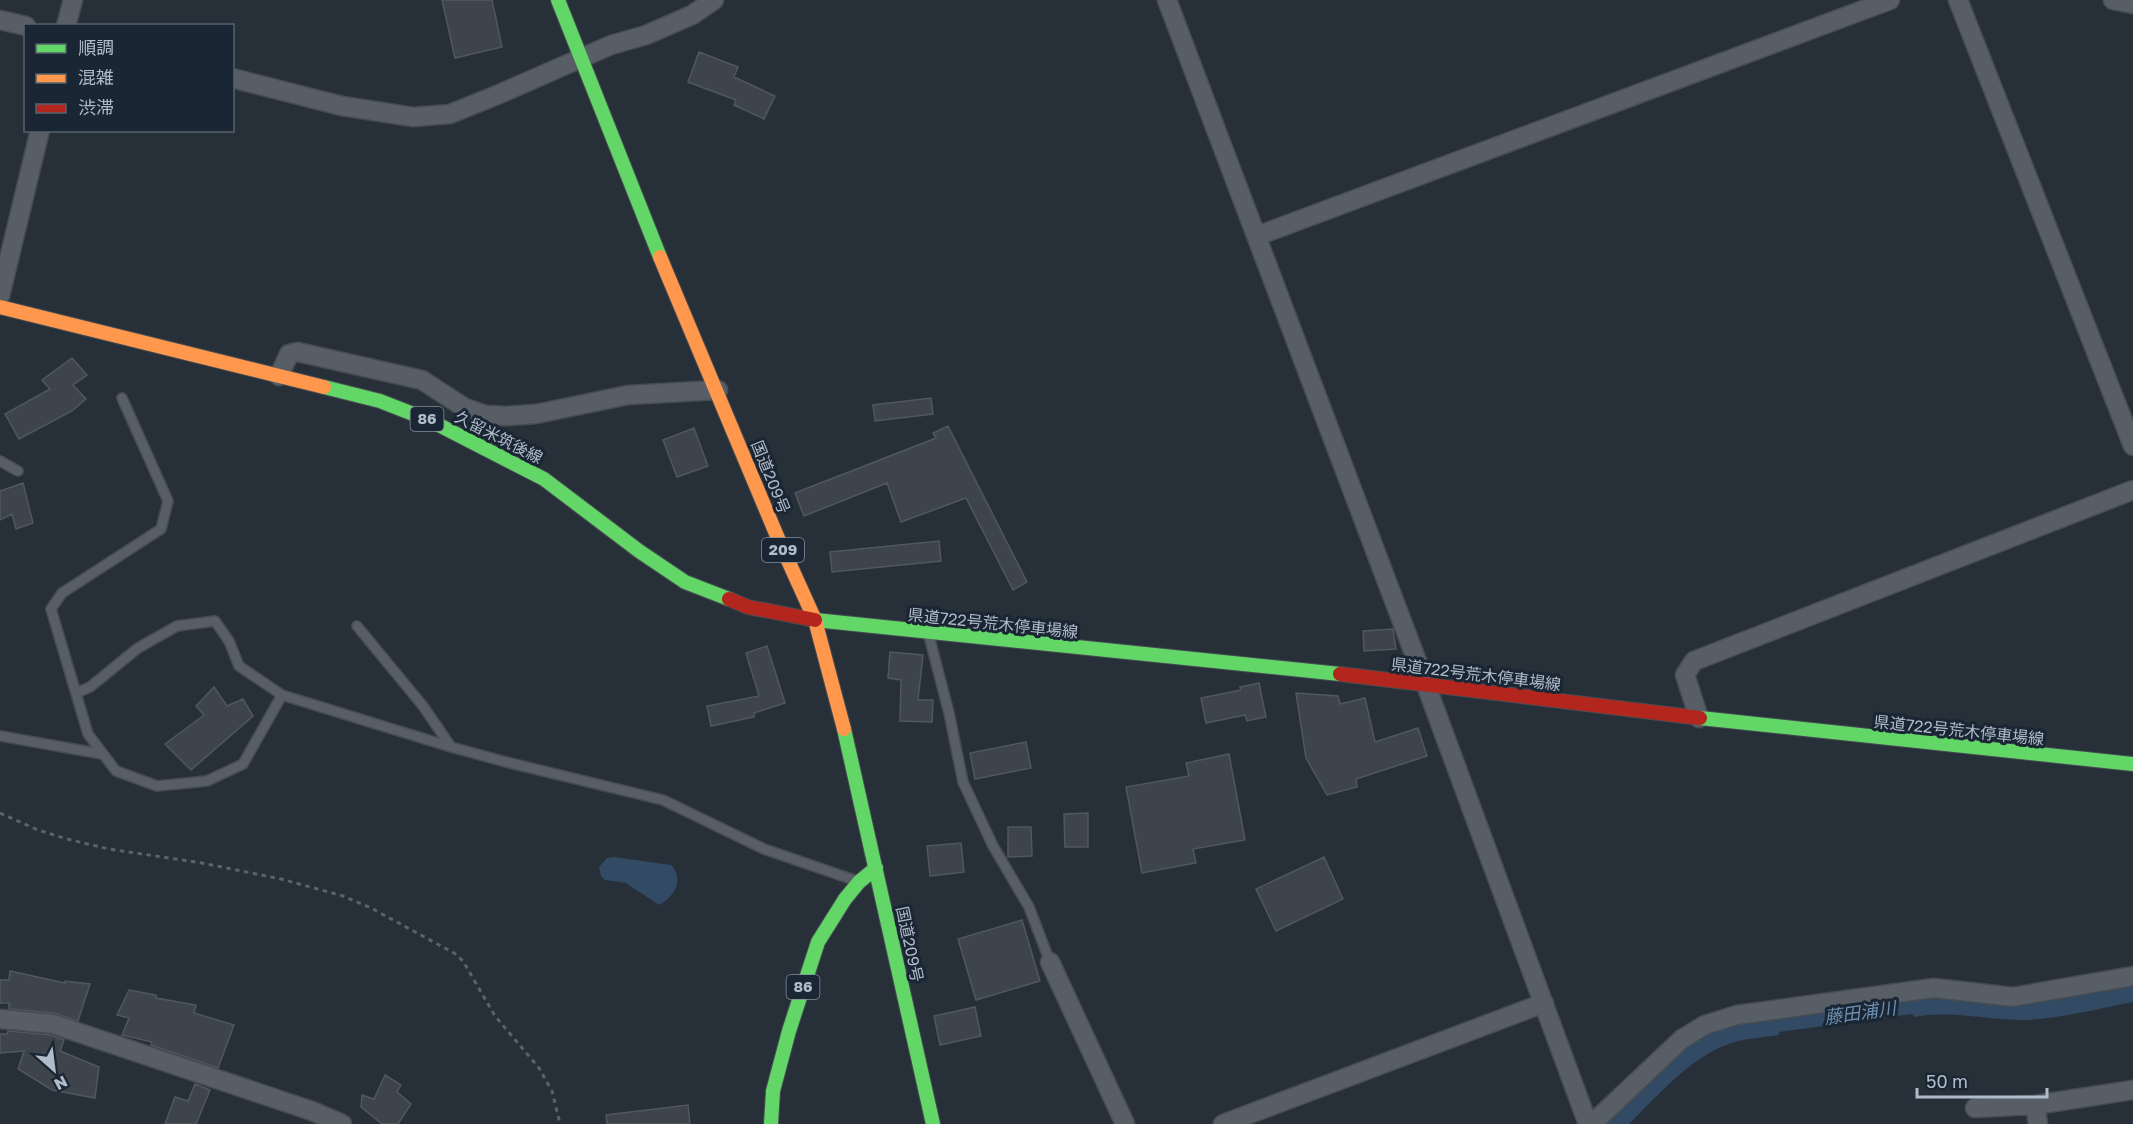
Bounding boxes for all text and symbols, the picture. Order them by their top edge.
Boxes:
legend [24,24,234,132]
text: 順調 [78,36,114,58]
text: 混雑 [78,66,114,88]
text: 渋滞 [78,96,114,118]
street label: 久留米筑後線 [452,406,546,468]
road number: 86 [410,407,444,431]
street label: 国道209号 [747,438,795,516]
road number: 209 [762,538,804,562]
street label: 県道722号荒木停車場線 [907,604,1079,642]
street label: 県道722号荒木停車場線 [1390,654,1562,694]
street label: 県道722号荒木停車場線 [1873,711,2045,749]
street label: 国道209号 [892,904,928,984]
road number: 86 [786,975,820,999]
water label: 藤田浦川 [1823,996,1899,1028]
north arrow [24,1040,84,1100]
scale bar [1917,1061,2048,1099]
text: 50 m [1926,1070,1968,1092]
text: N [51,1072,71,1095]

